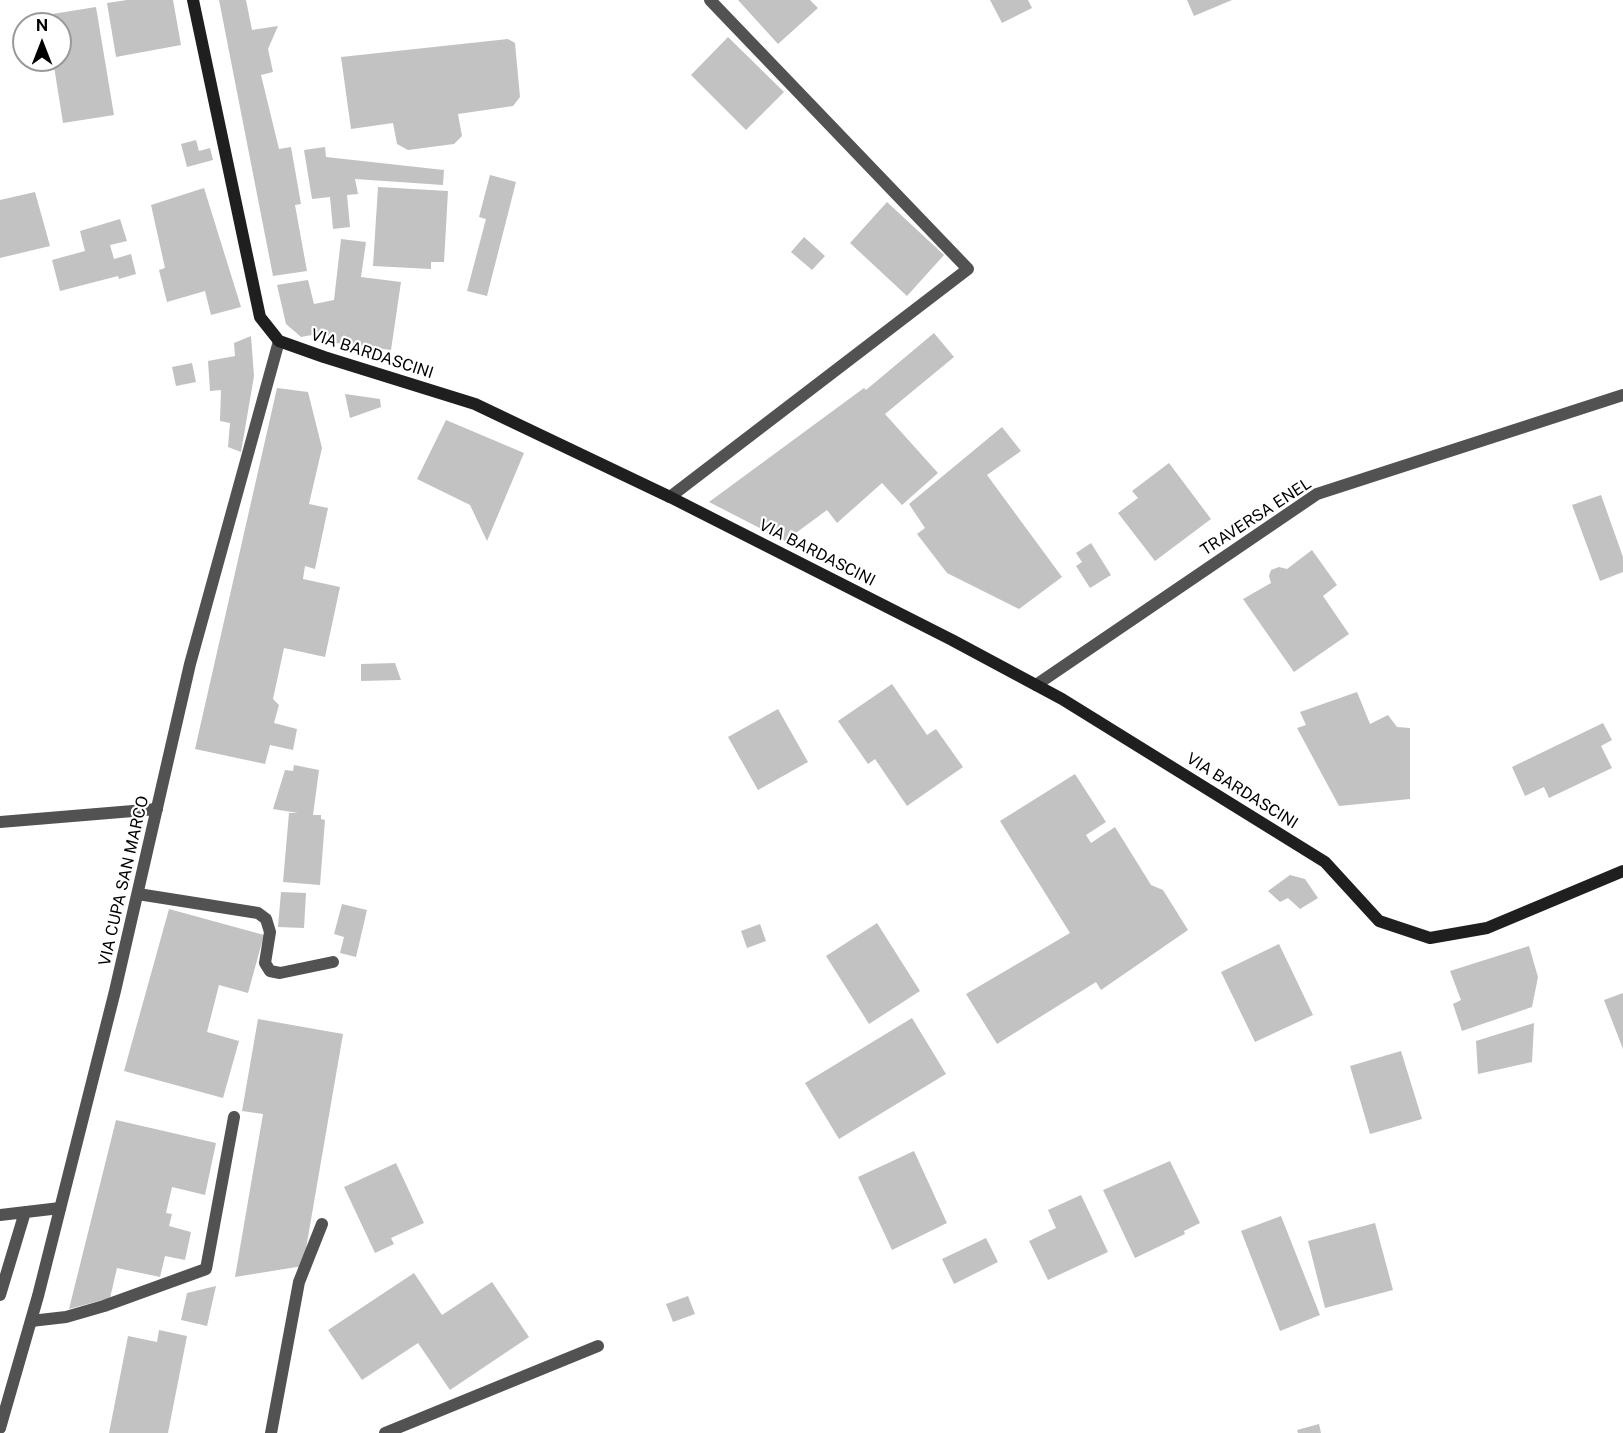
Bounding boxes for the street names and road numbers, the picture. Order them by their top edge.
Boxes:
street label: VIA BARDASCINI [308,325,436,383]
street label: TRAVERSA ENEL [1197,474,1315,560]
street label: VIA BARDASCINI [756,515,878,591]
street label: VIA BARDASCINI [1183,749,1301,833]
street label: VIA CUPA SAN MARCO [95,794,153,968]

